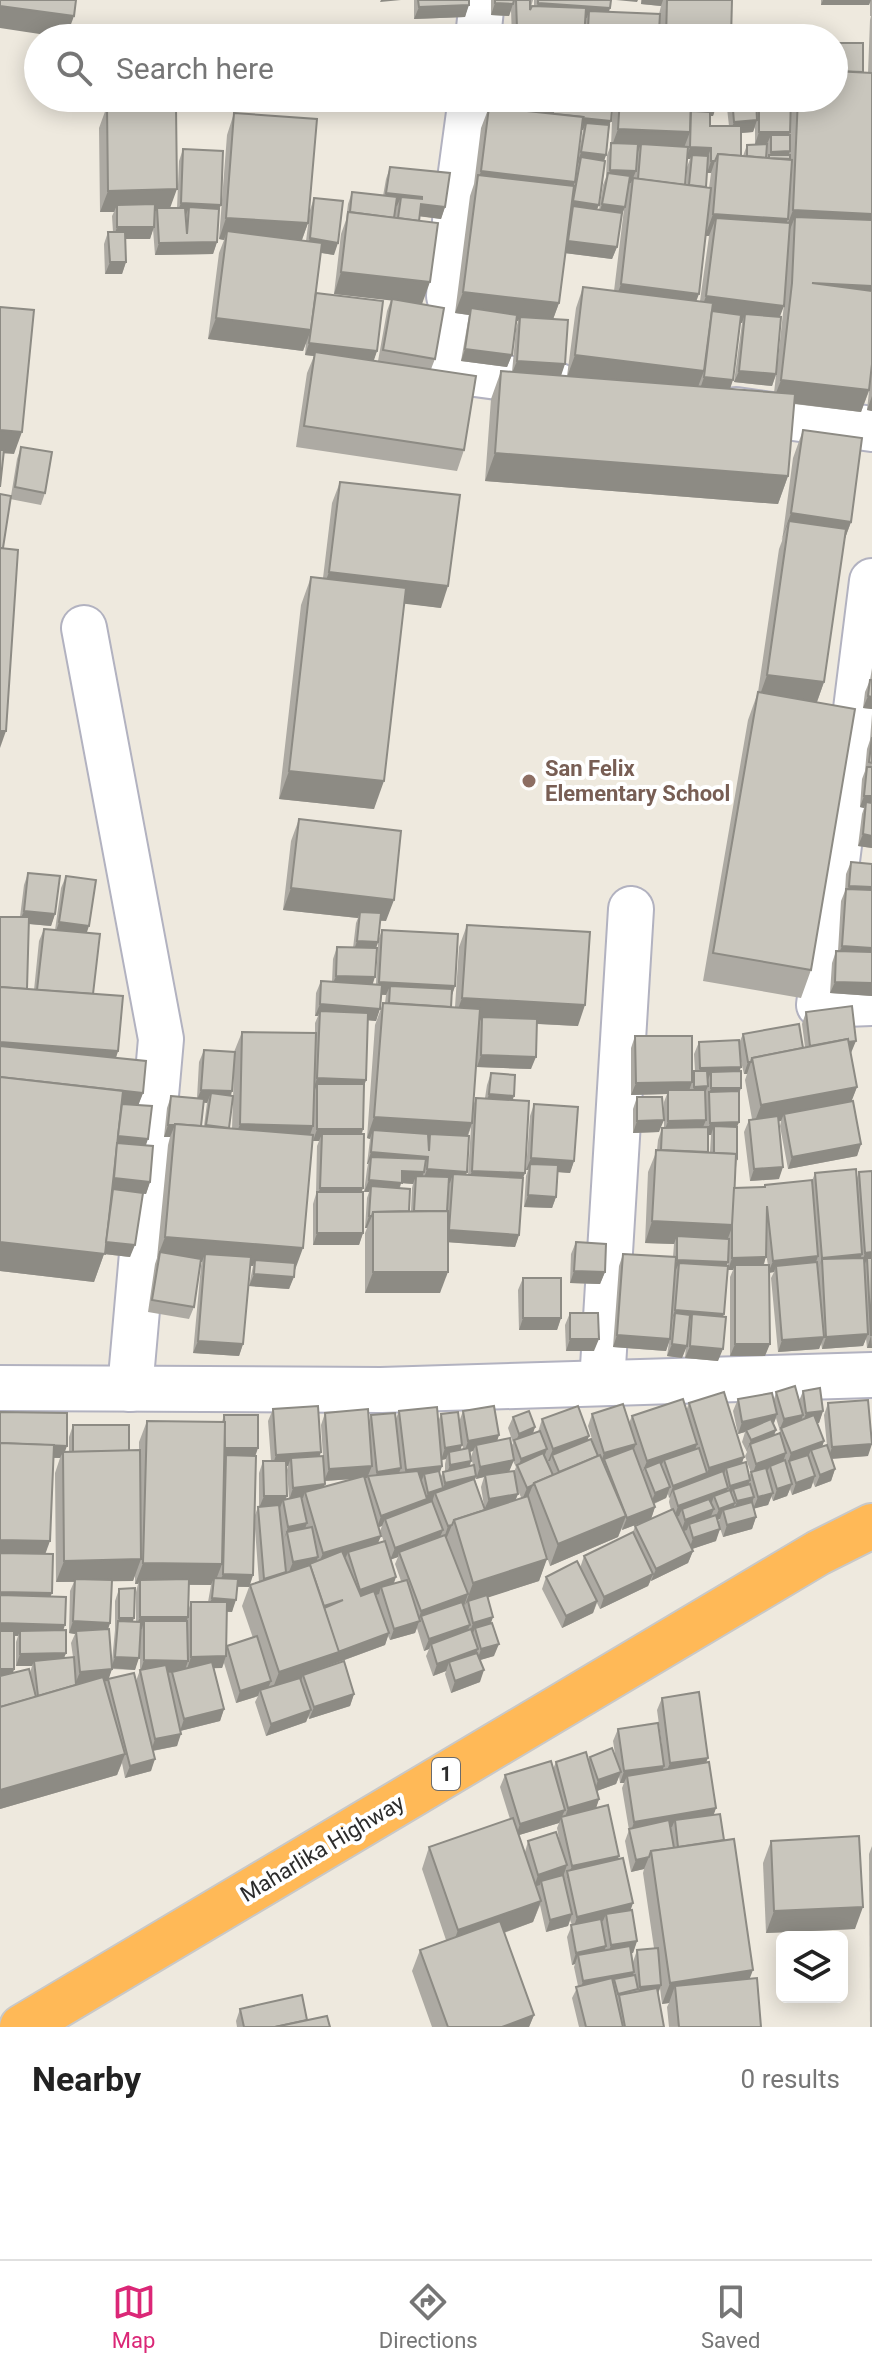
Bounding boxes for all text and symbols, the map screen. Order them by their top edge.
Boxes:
search box [24,24,848,112]
icon: search [52,46,96,90]
text: Search here [116,51,274,86]
place label: San Felix Elementary School [545,756,730,806]
marker: San Felix Elementary School [520,772,538,790]
road number: 1 [432,1758,460,1790]
street label: Maharlika Highway [236,1789,409,1907]
map controls [776,1931,848,2003]
button: layers [776,1931,848,2003]
text: Nearby [32,2059,141,2099]
text: 0 results [741,2064,840,2094]
tab: Map [112,2280,156,2353]
tab: Directions [379,2280,478,2353]
tab: Saved [701,2280,760,2353]

